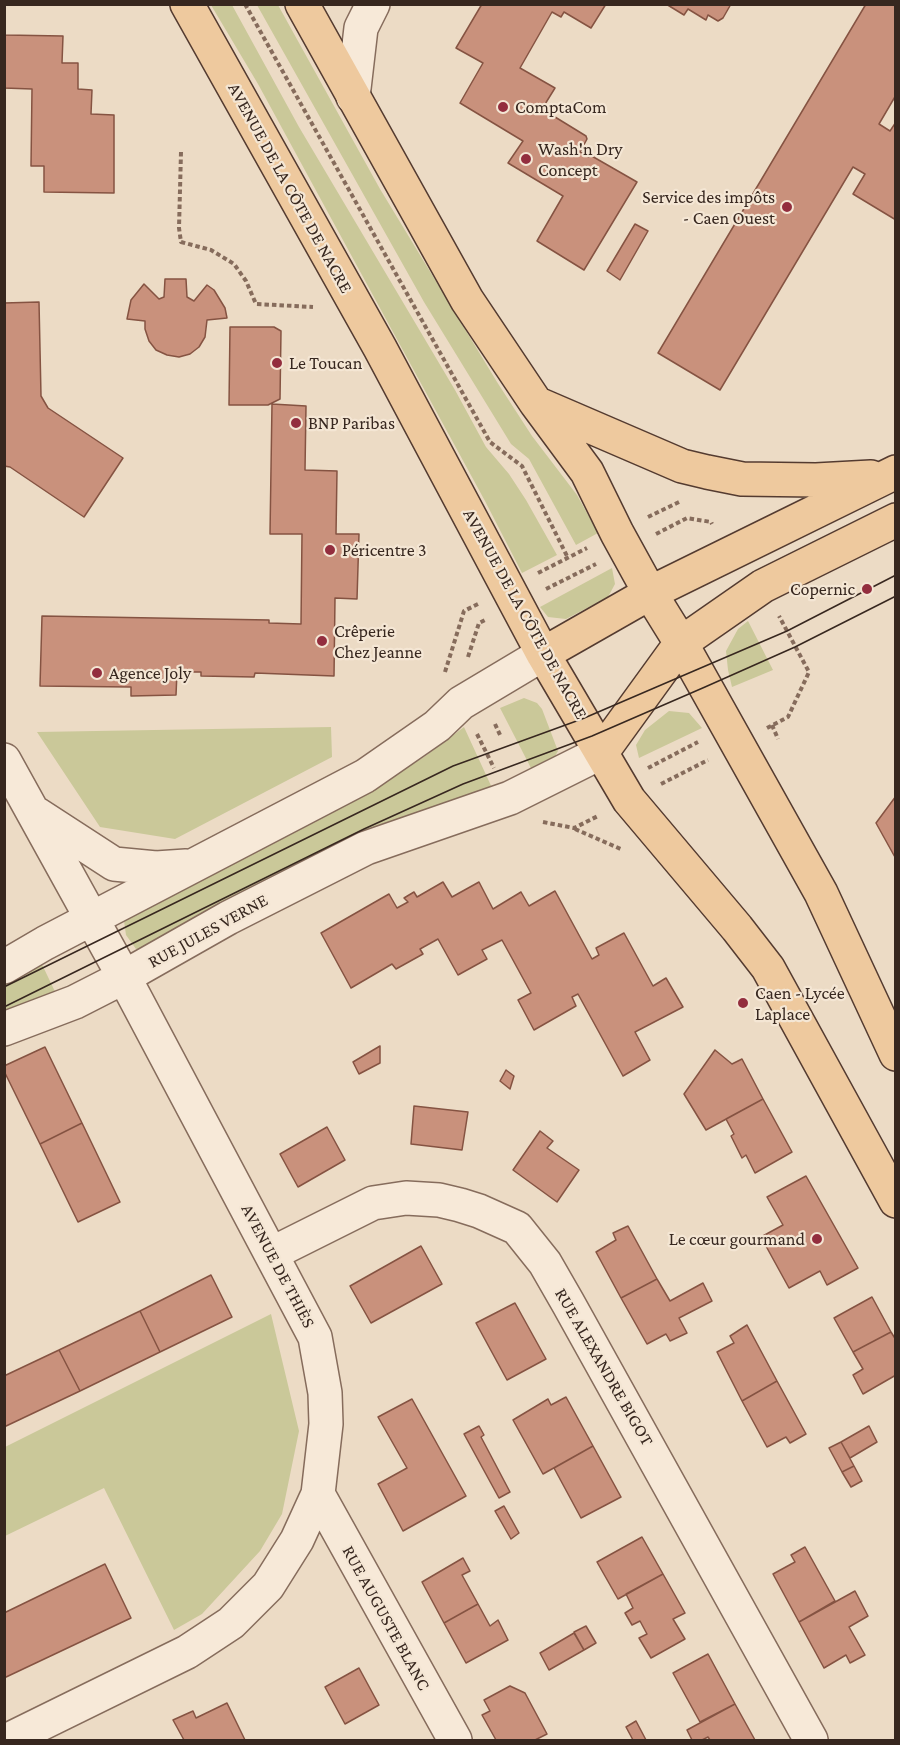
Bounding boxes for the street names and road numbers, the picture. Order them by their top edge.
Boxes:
street label: AVENUE DE LA CÔTE DE NACRE [223,79,357,297]
street label: AVENUE DE LA CÔTE DE NACRE [458,505,592,723]
street label: RUE JULES VERNE [144,889,272,973]
street label: AVENUE DE THIÈS [236,1200,320,1332]
street label: RUE ALEXANDRE BIGOT [550,1284,658,1450]
street label: RUE AUGUSTE BLANC [337,1542,435,1694]

